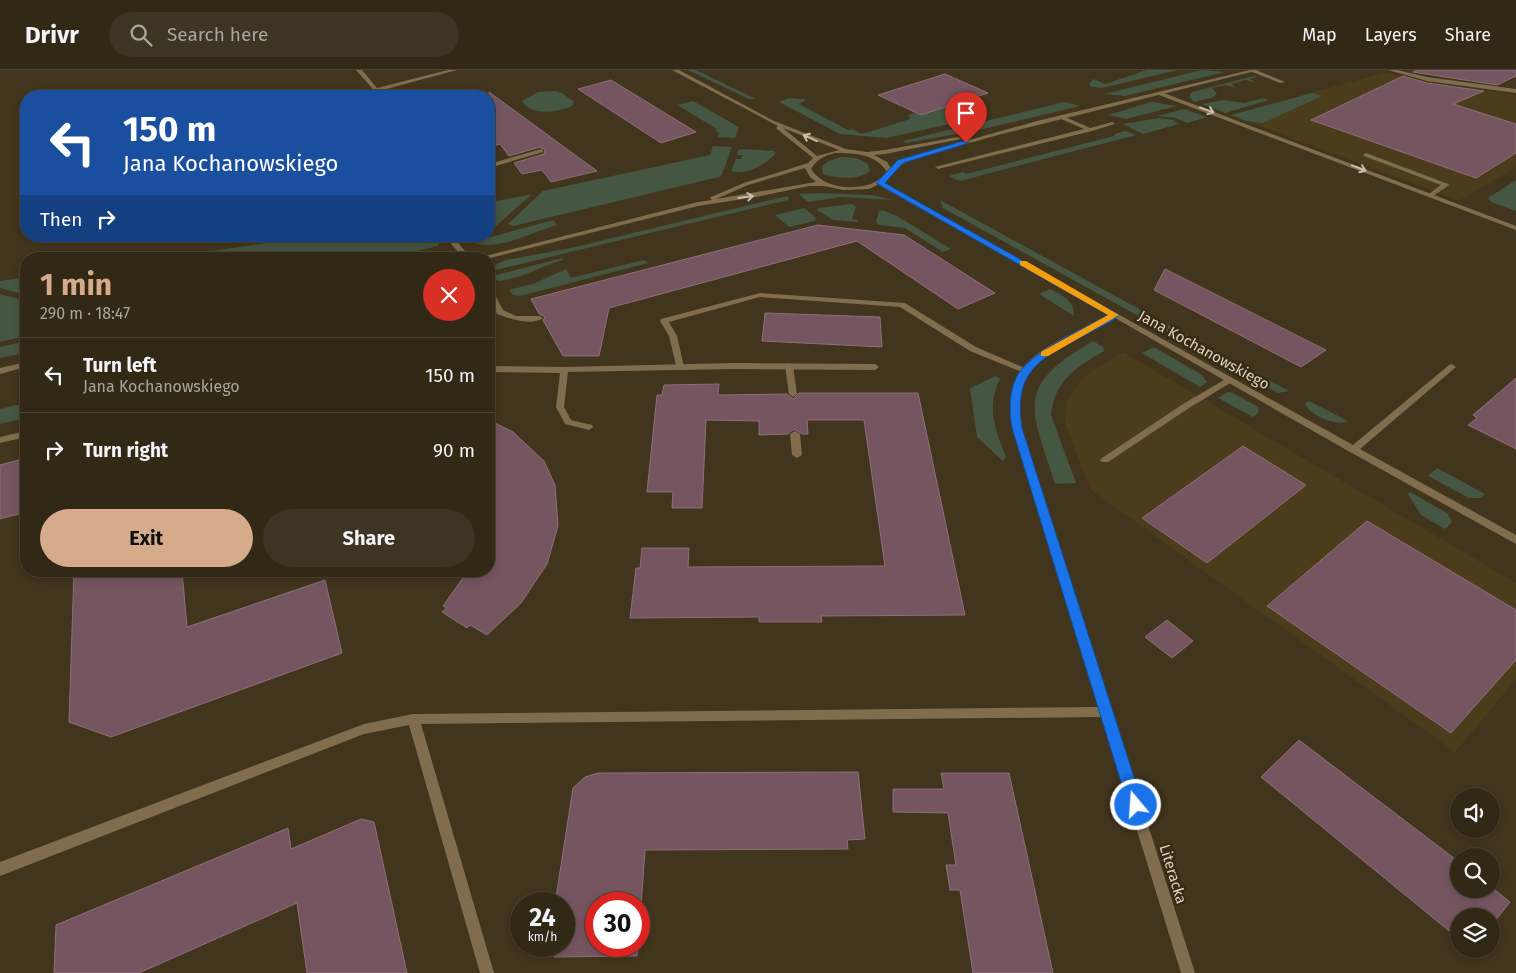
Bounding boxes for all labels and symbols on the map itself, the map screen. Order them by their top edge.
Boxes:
pin [945,92,987,143]
one-way arrow [1199,106,1214,115]
one-way arrow [803,132,818,142]
one-way arrow [1351,164,1366,173]
one-way arrow [738,192,754,202]
street label: Jana Kochanowskiego [1135,307,1273,393]
position arrow [1109,778,1161,830]
street label: Literacka [1155,842,1191,906]
speed limit sign: 30 [585,892,650,957]

